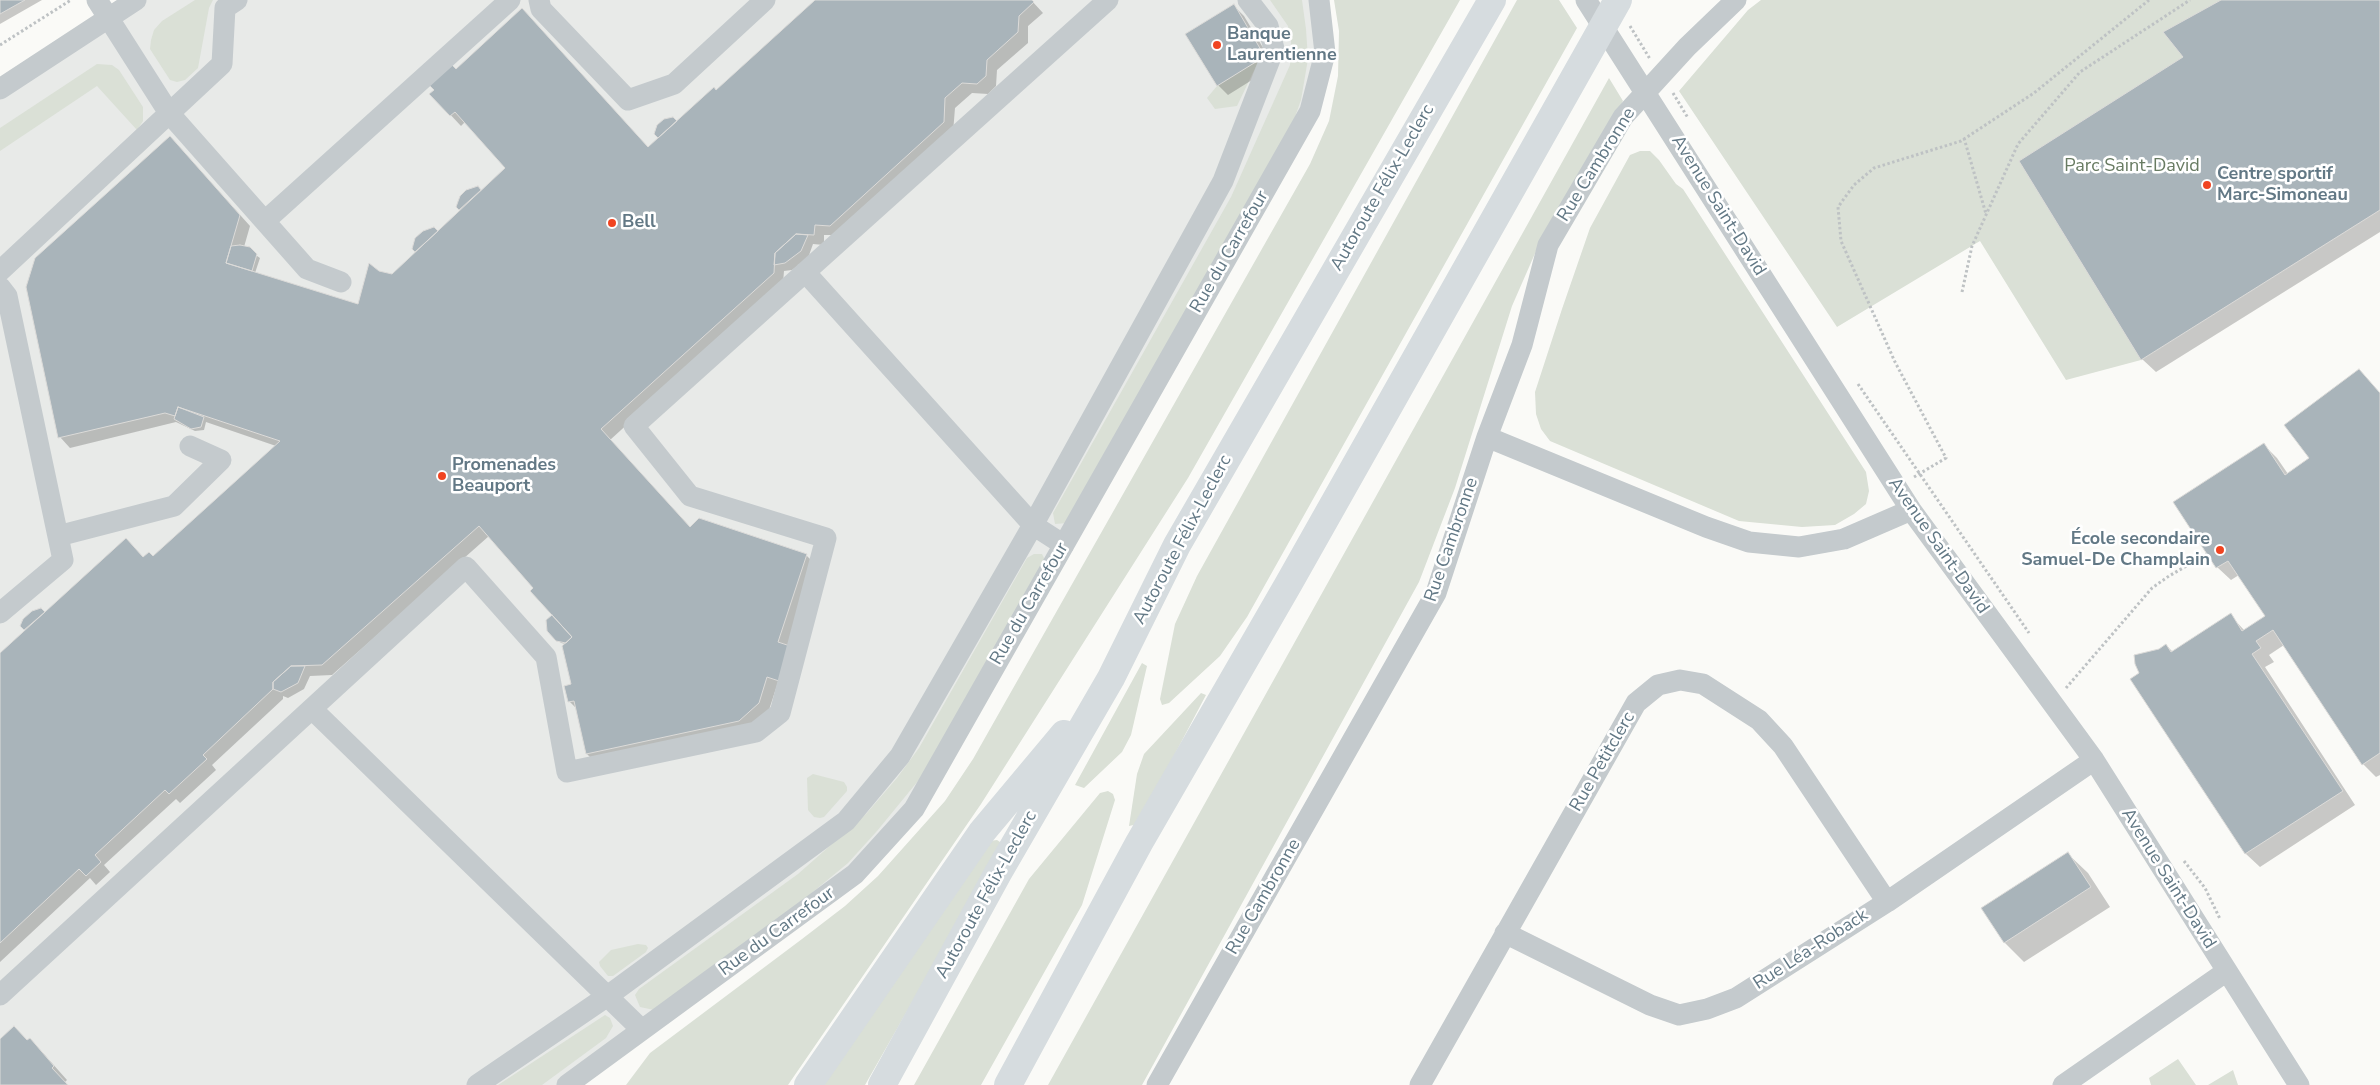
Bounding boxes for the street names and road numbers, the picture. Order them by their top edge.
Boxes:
street label: Autoroute Félix-Leclerc [1327,101,1439,275]
street label: Rue Cambronne [1553,104,1641,226]
street label: Avenue Saint-David [1666,132,1770,280]
street label: Rue du Carrefour [1186,187,1274,317]
street label: Autoroute Félix-Leclerc [1129,452,1237,628]
street label: Avenue Saint-David [1883,474,1993,618]
street label: Rue Cambronne [1421,475,1483,605]
street label: Rue du Carrefour [986,539,1074,669]
street label: Rue Petitclerc [1566,708,1640,816]
street label: Avenue Saint-David [2116,805,2220,953]
street label: Autoroute Félix-Leclerc [932,807,1042,983]
street label: Rue Cambronne [1222,835,1306,959]
street label: Rue du Carrefour [715,883,839,981]
street label: Rue Léa-Roback [1750,905,1872,995]

